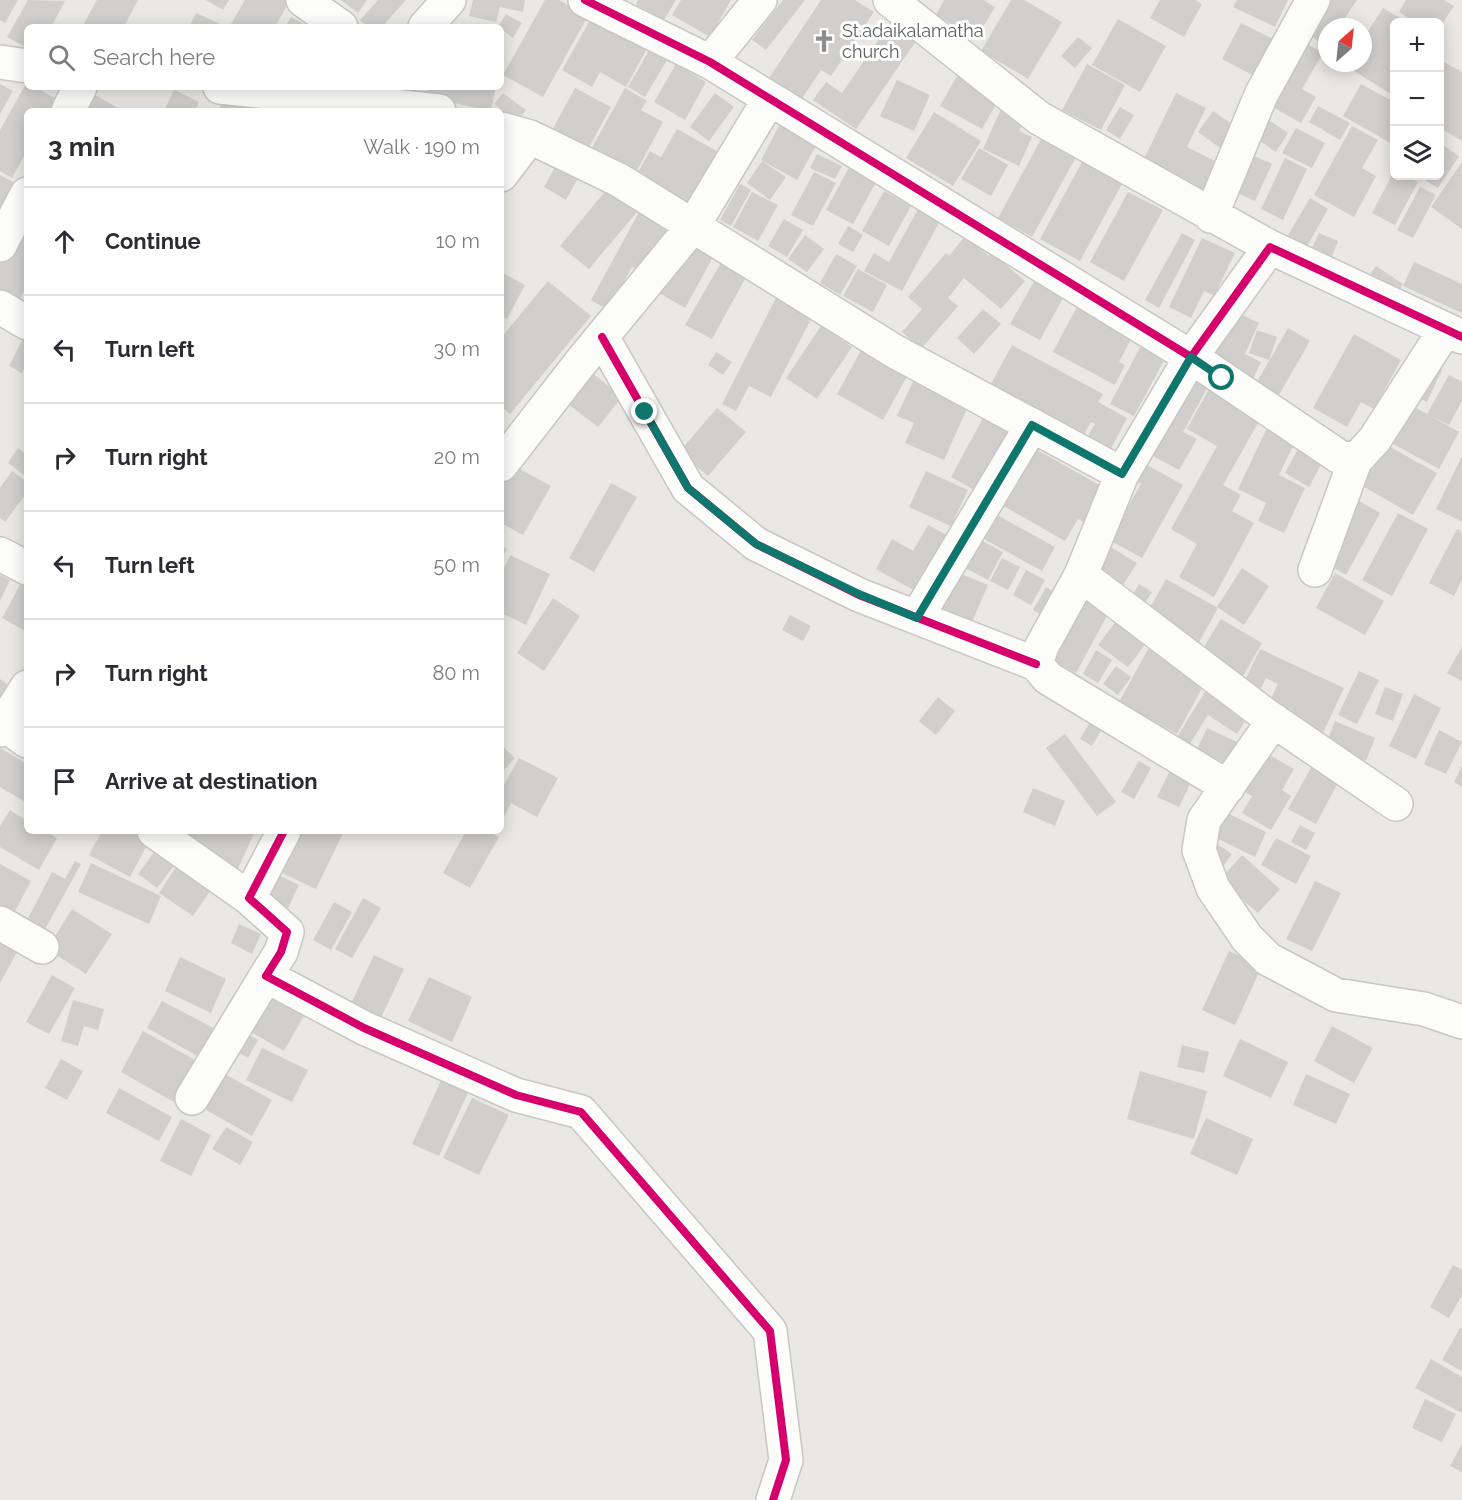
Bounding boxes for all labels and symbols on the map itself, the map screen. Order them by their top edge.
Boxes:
north arrow [1318,18,1372,72]
place label: St.adaikalamatha church [842,20,984,62]
church icon: St.adaikalamatha church [811,28,837,54]
route start [1208,364,1234,390]
route end [631,398,657,424]

